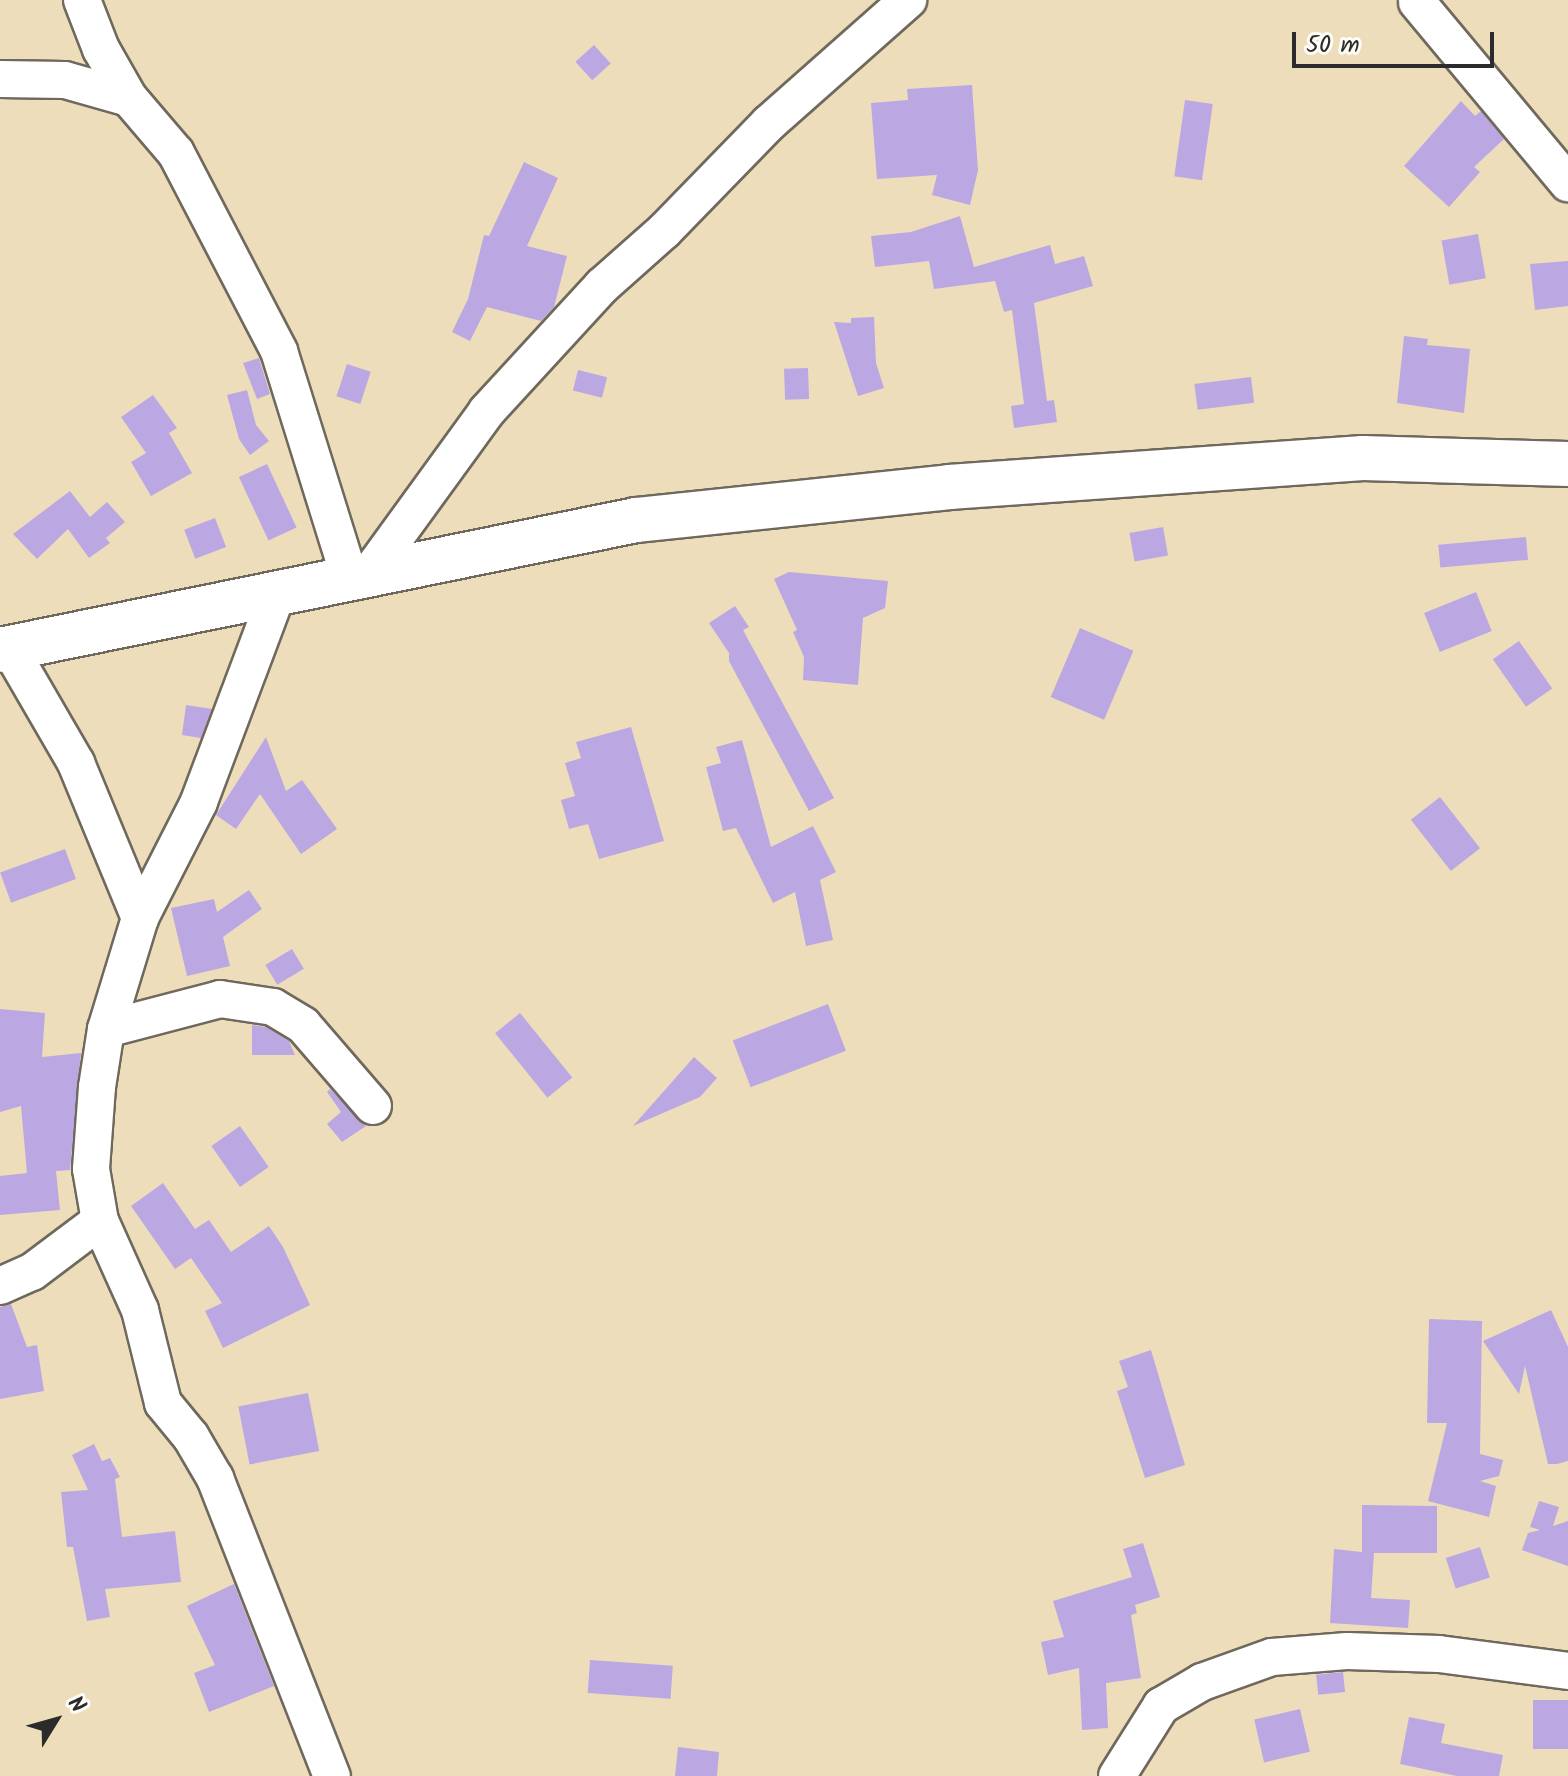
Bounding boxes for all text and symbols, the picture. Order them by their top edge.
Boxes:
scale bar [1296,16,1498,66]
text: 50 m [1306,26,1360,65]
north arrow [16,1680,96,1760]
text: N [57,1689,94,1721]

